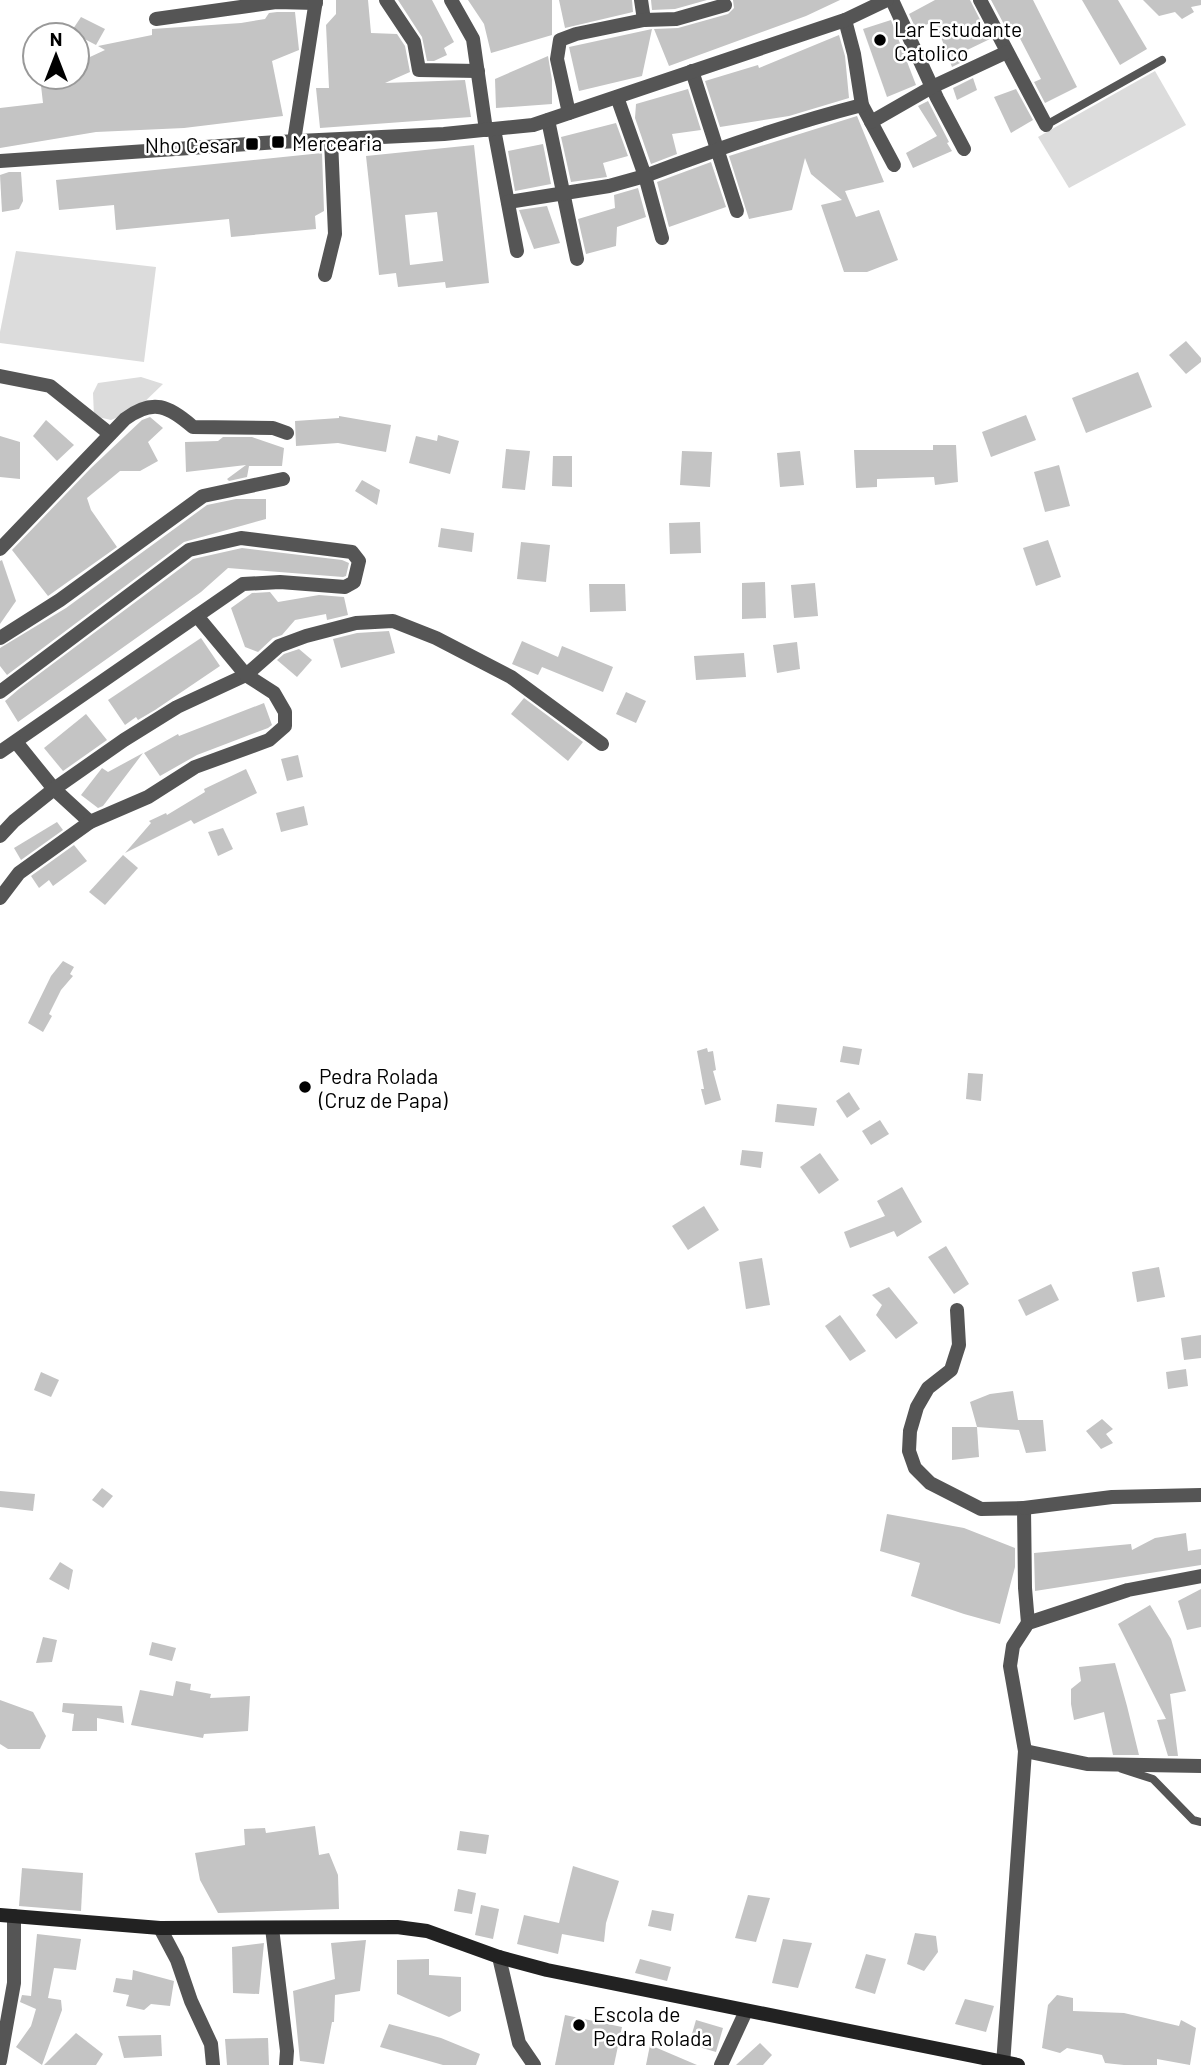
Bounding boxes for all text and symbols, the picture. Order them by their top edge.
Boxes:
place label: Lar Estudante Catolico [894,16,1022,65]
north arrow [21,21,91,91]
text: N [50,27,62,50]
marker: Lar Estudante Catolico [872,32,888,48]
place label: Mercearia [292,130,382,155]
place label: Nho Cesar [145,132,238,157]
marker: Mercearia [270,134,286,150]
marker: Nho Cesar [244,136,260,152]
place label: Pedra Rolada (Cruz de Papa) [318,1063,448,1112]
marker: Pedra Rolada (Cruz de Papa) [297,1079,313,1095]
place label: Escola de Pedra Rolada [593,2001,712,2050]
marker: Escola de Pedra Rolada [571,2017,587,2033]

